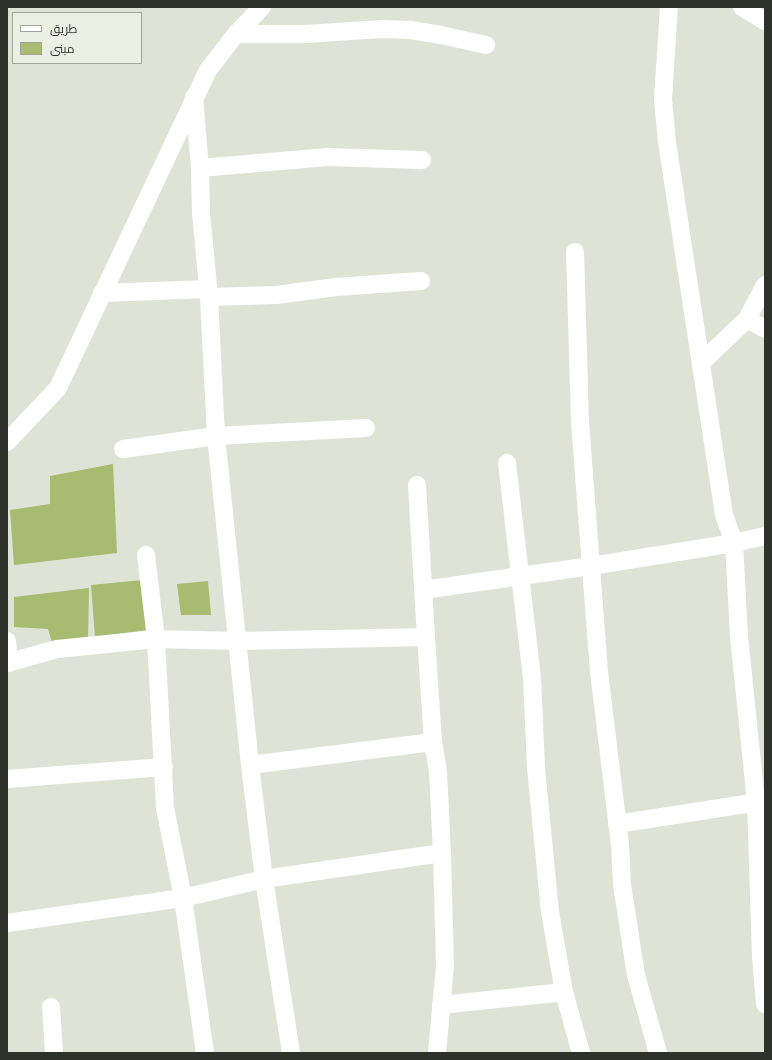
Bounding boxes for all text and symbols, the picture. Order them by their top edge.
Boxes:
legend [12,12,142,64]
text: طريق [50,21,77,36]
text: مبنى [50,41,75,56]

